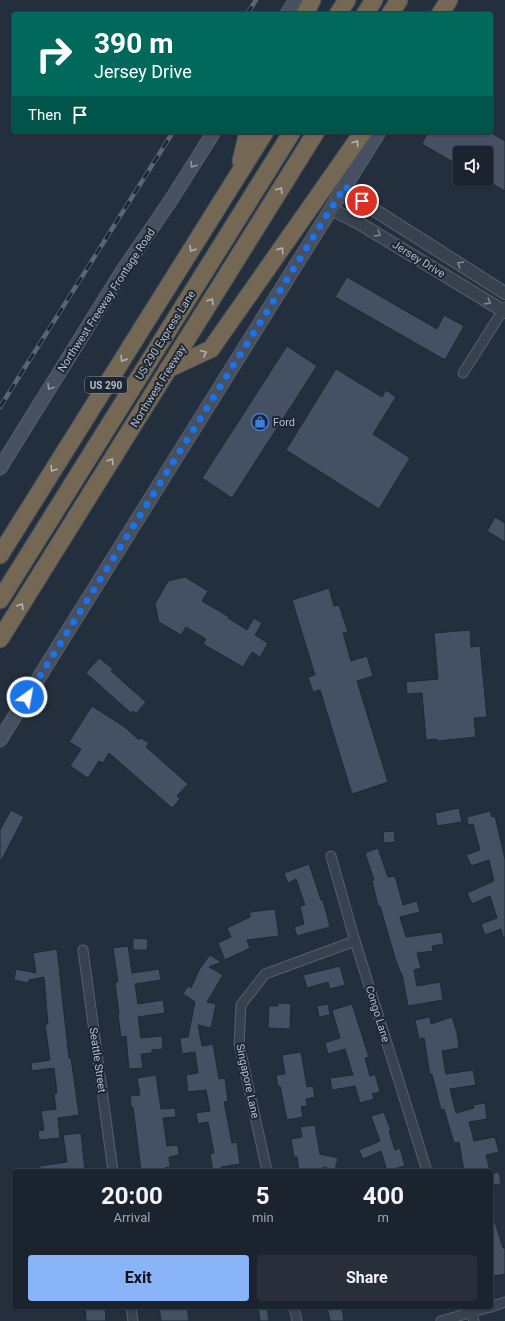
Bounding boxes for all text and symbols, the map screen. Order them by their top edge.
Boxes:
text: 390 m [94,27,173,60]
icon: right [28,28,80,80]
text: Jersey Drive [94,61,192,82]
icon: arrive [69,104,91,126]
text: Then [28,106,61,124]
one-way arrow [351,140,359,147]
map controls [453,146,493,186]
button: sound [453,146,493,186]
one-way arrow [190,161,198,168]
pin [345,184,379,218]
one-way arrow [275,187,283,194]
icon: arrive [351,190,373,212]
street label: Northwest Freeway Frontage Road [55,226,158,375]
one-way arrow [374,229,381,237]
street label: Jersey Drive [390,238,448,281]
one-way arrow [189,245,197,252]
one-way arrow [276,247,283,254]
one-way arrow [458,262,465,269]
street label: US 290 Express Lane [133,288,198,382]
one-way arrow [484,297,491,305]
one-way arrow [207,298,214,305]
street label: Northwest Freeway [128,342,189,430]
one-way arrow [199,350,207,358]
one-way arrow [120,355,127,362]
road number: US 290 [85,377,127,393]
one-way arrow [48,383,55,390]
shop icon: Ford [250,412,270,432]
place label: Ford [273,416,295,429]
one-way arrow [106,458,113,465]
one-way arrow [51,465,58,472]
one-way arrow [16,603,23,610]
position arrow [6,676,48,718]
street label: Congo Lane [363,984,392,1044]
street label: Seattle Street [86,1027,109,1094]
street label: Singapore Lane [233,1043,262,1120]
text: 20:00 [101,1182,163,1210]
text: 5 [256,1182,270,1210]
text: 400 [363,1182,404,1210]
text: Arrival [113,1210,150,1225]
text: min [252,1210,274,1225]
text: m [378,1210,389,1225]
button: Exit [28,1255,249,1301]
button: Share [257,1255,477,1301]

